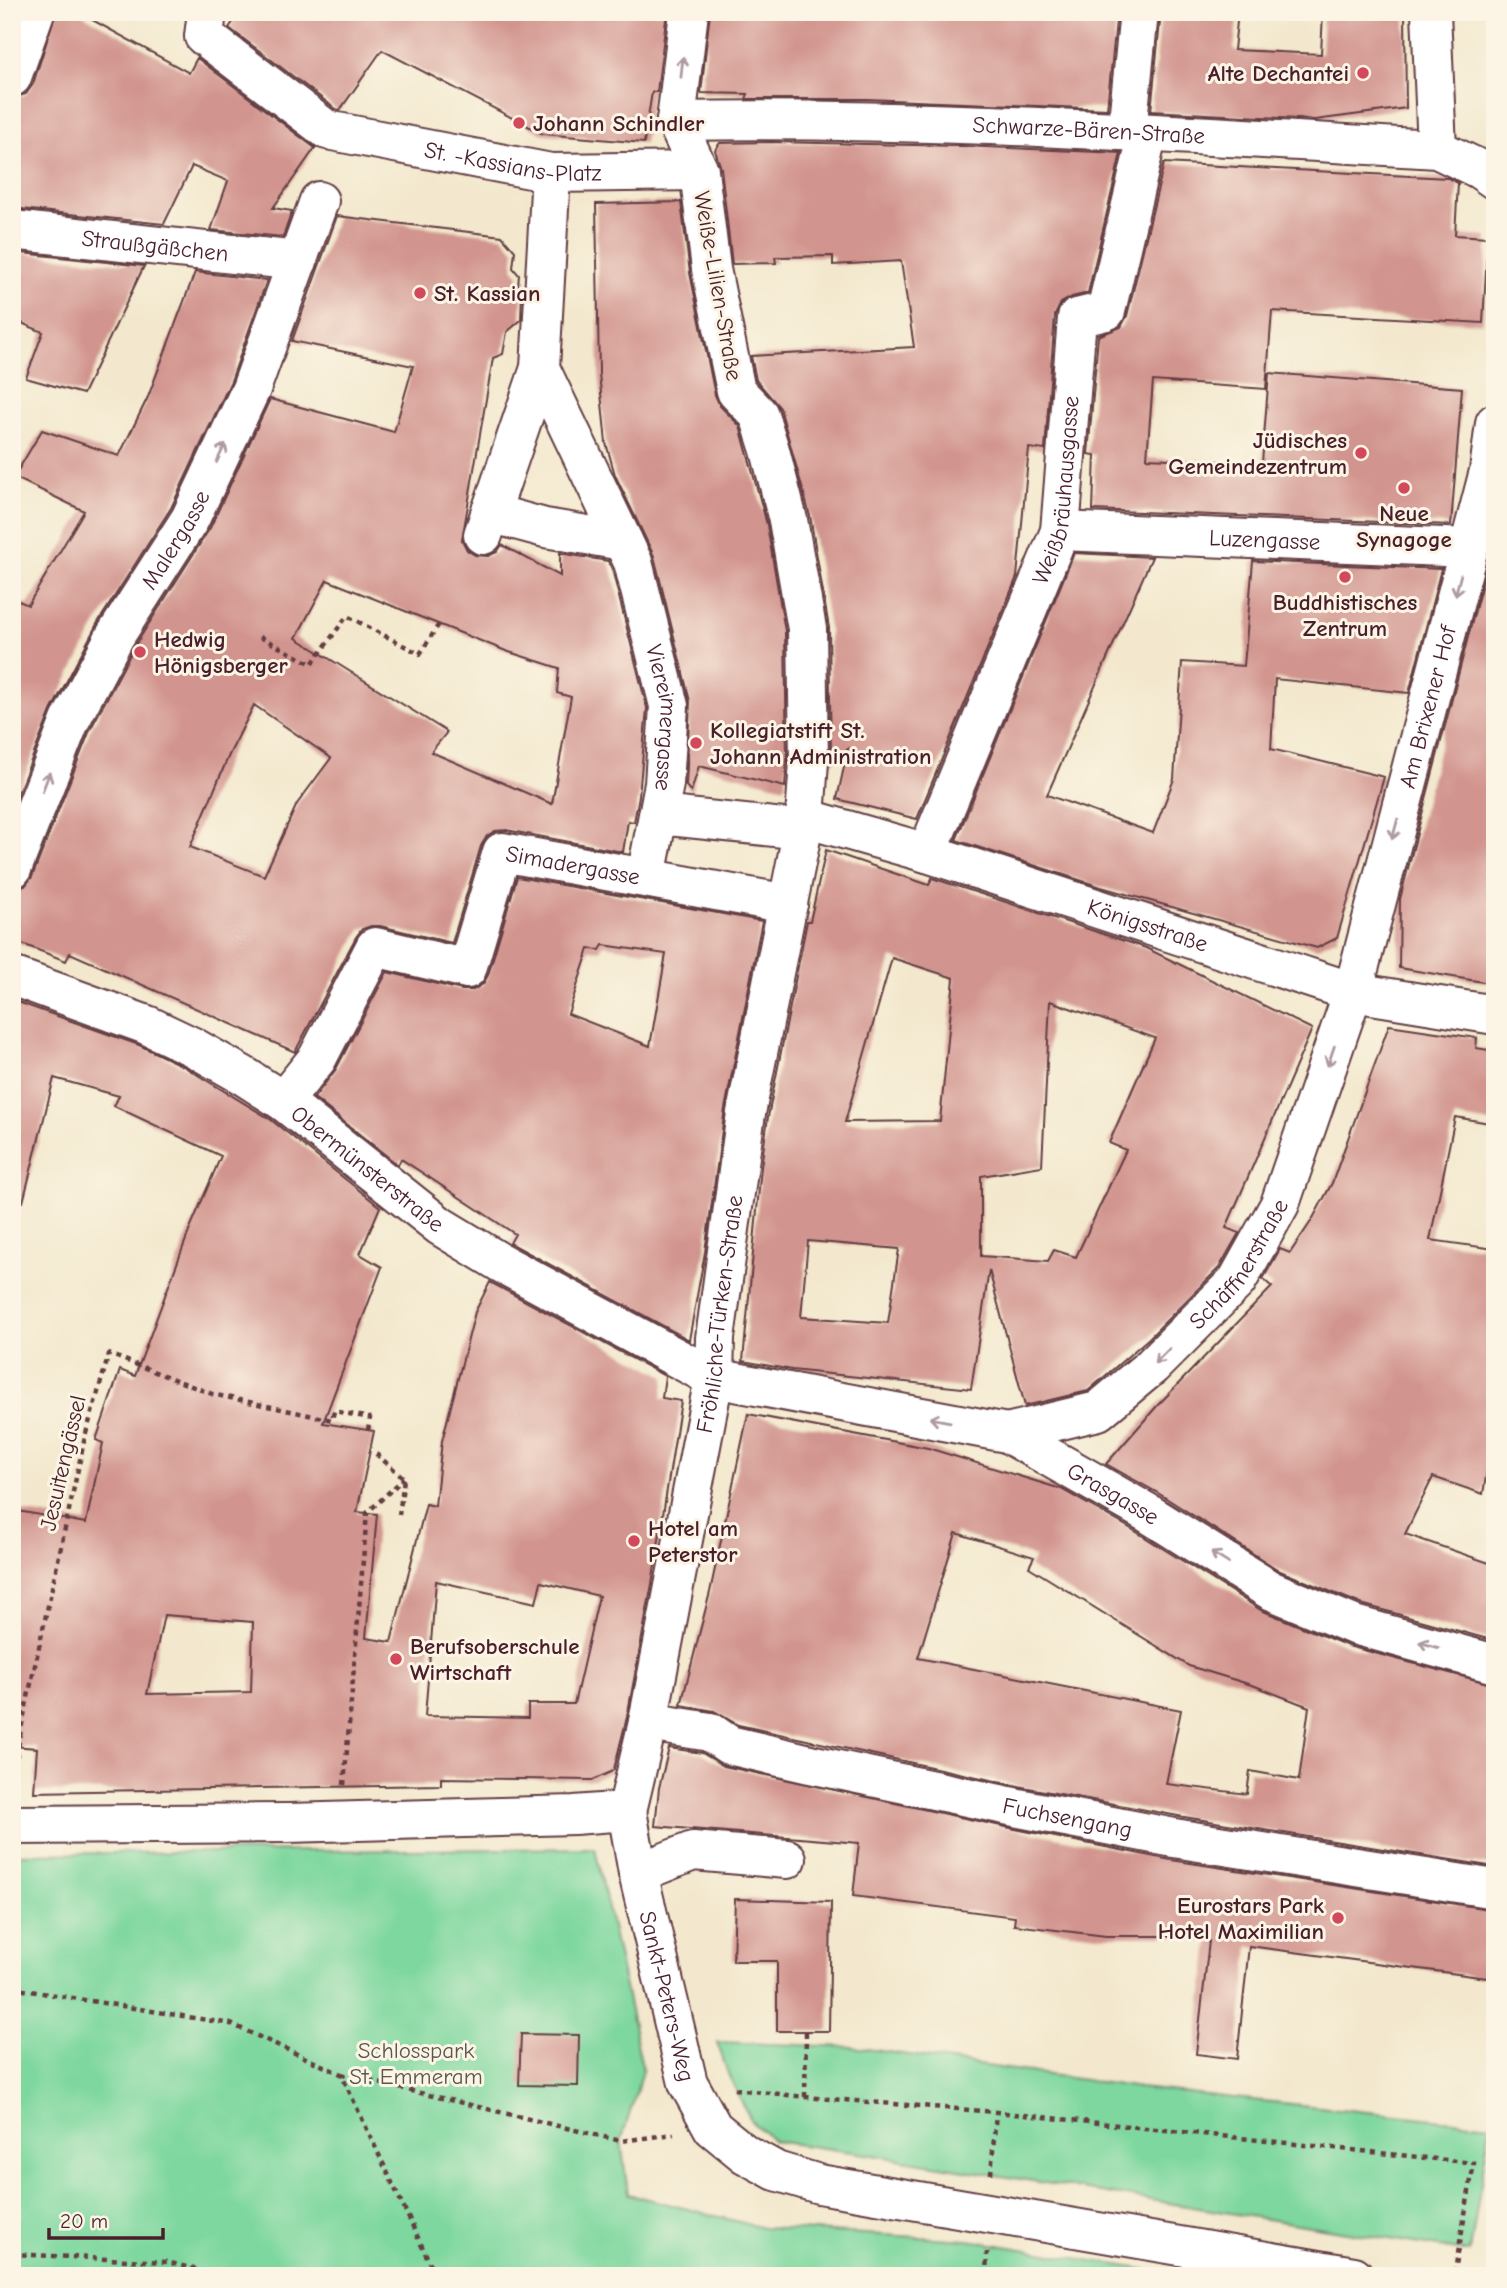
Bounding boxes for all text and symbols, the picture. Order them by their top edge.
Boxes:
one-way arrow [676,56,689,79]
place label: Alte Dechantei [1208,60,1349,87]
marker: Alte Dechantei [1355,65,1371,81]
place label: Johann Schindler [533,110,705,137]
street label: Schwarze-Bären-Straße [972,111,1206,149]
marker: Johann Schindler [511,115,527,131]
street label: St. -Kassians-Platz [422,136,601,187]
street label: Weiße-Lilien-Straße [688,189,748,383]
street label: Straußgäßchen [80,224,230,267]
place label: St. Kassian [434,280,540,307]
marker: St. Kassian [412,285,428,301]
street label: Weißbräuhausgasse [1026,395,1084,588]
place label: Jüdisches Gemeindezentrum [1168,427,1347,480]
one-way arrow [215,443,228,464]
marker: Jüdisches Gemeindezentrum [1353,445,1369,461]
marker: Neue Synagoge [1396,480,1412,496]
street label: Malergasse [135,486,215,594]
place label: Neue Synagoge [1356,500,1452,553]
street label: Luzengasse [1209,524,1321,555]
marker: Buddhistisches Zentrum [1337,569,1353,585]
one-way arrow [1451,573,1464,596]
place label: Buddhistisches Zentrum [1273,589,1417,642]
street label: Am Brixener Hof [1393,621,1462,791]
place label: Hedwig Hönigsberger [154,626,289,679]
street label: Viereimergasse [641,642,683,794]
marker: Hedwig Hönigsberger [132,644,148,660]
place label: Kollegiatstift St. Johann Administration [710,717,932,770]
marker: Kollegiatstift St. Johann Administration [688,735,704,751]
one-way arrow [40,772,53,794]
one-way arrow [1388,817,1401,840]
street label: Simadergasse [504,839,642,890]
street label: Königsstraße [1084,893,1211,957]
one-way arrow [1324,1045,1336,1067]
street label: Obermünsterstraße [286,1099,450,1238]
street label: Fröhliche-Türken-Straße [690,1193,748,1435]
street label: Schäffnerstraße [1183,1194,1294,1335]
one-way arrow [1154,1347,1171,1364]
street label: Jesuitengässel [34,1393,92,1533]
one-way arrow [929,1413,952,1426]
street label: Grasgasse [1063,1457,1164,1530]
place label: Hotel am Peterstor [648,1515,738,1568]
marker: Hotel am Peterstor [626,1533,642,1549]
one-way arrow [1211,1551,1231,1565]
place label: Berufsoberschule Wirtschaft [410,1633,580,1686]
one-way arrow [1418,1638,1440,1651]
marker: Berufsoberschule Wirtschaft [388,1651,404,1667]
street label: Fuchsengang [1000,1791,1134,1843]
place label: Eurostars Park Hotel Maximilian [1158,1892,1324,1945]
street label: Sankt-Peters-Weg [634,1908,701,2084]
marker: Eurostars Park Hotel Maximilian [1330,1910,1346,1926]
park label: Schlosspark St. Emmeram [349,2037,483,2090]
scale bar [49,2197,163,2241]
text: 20 m [60,2209,108,2233]

